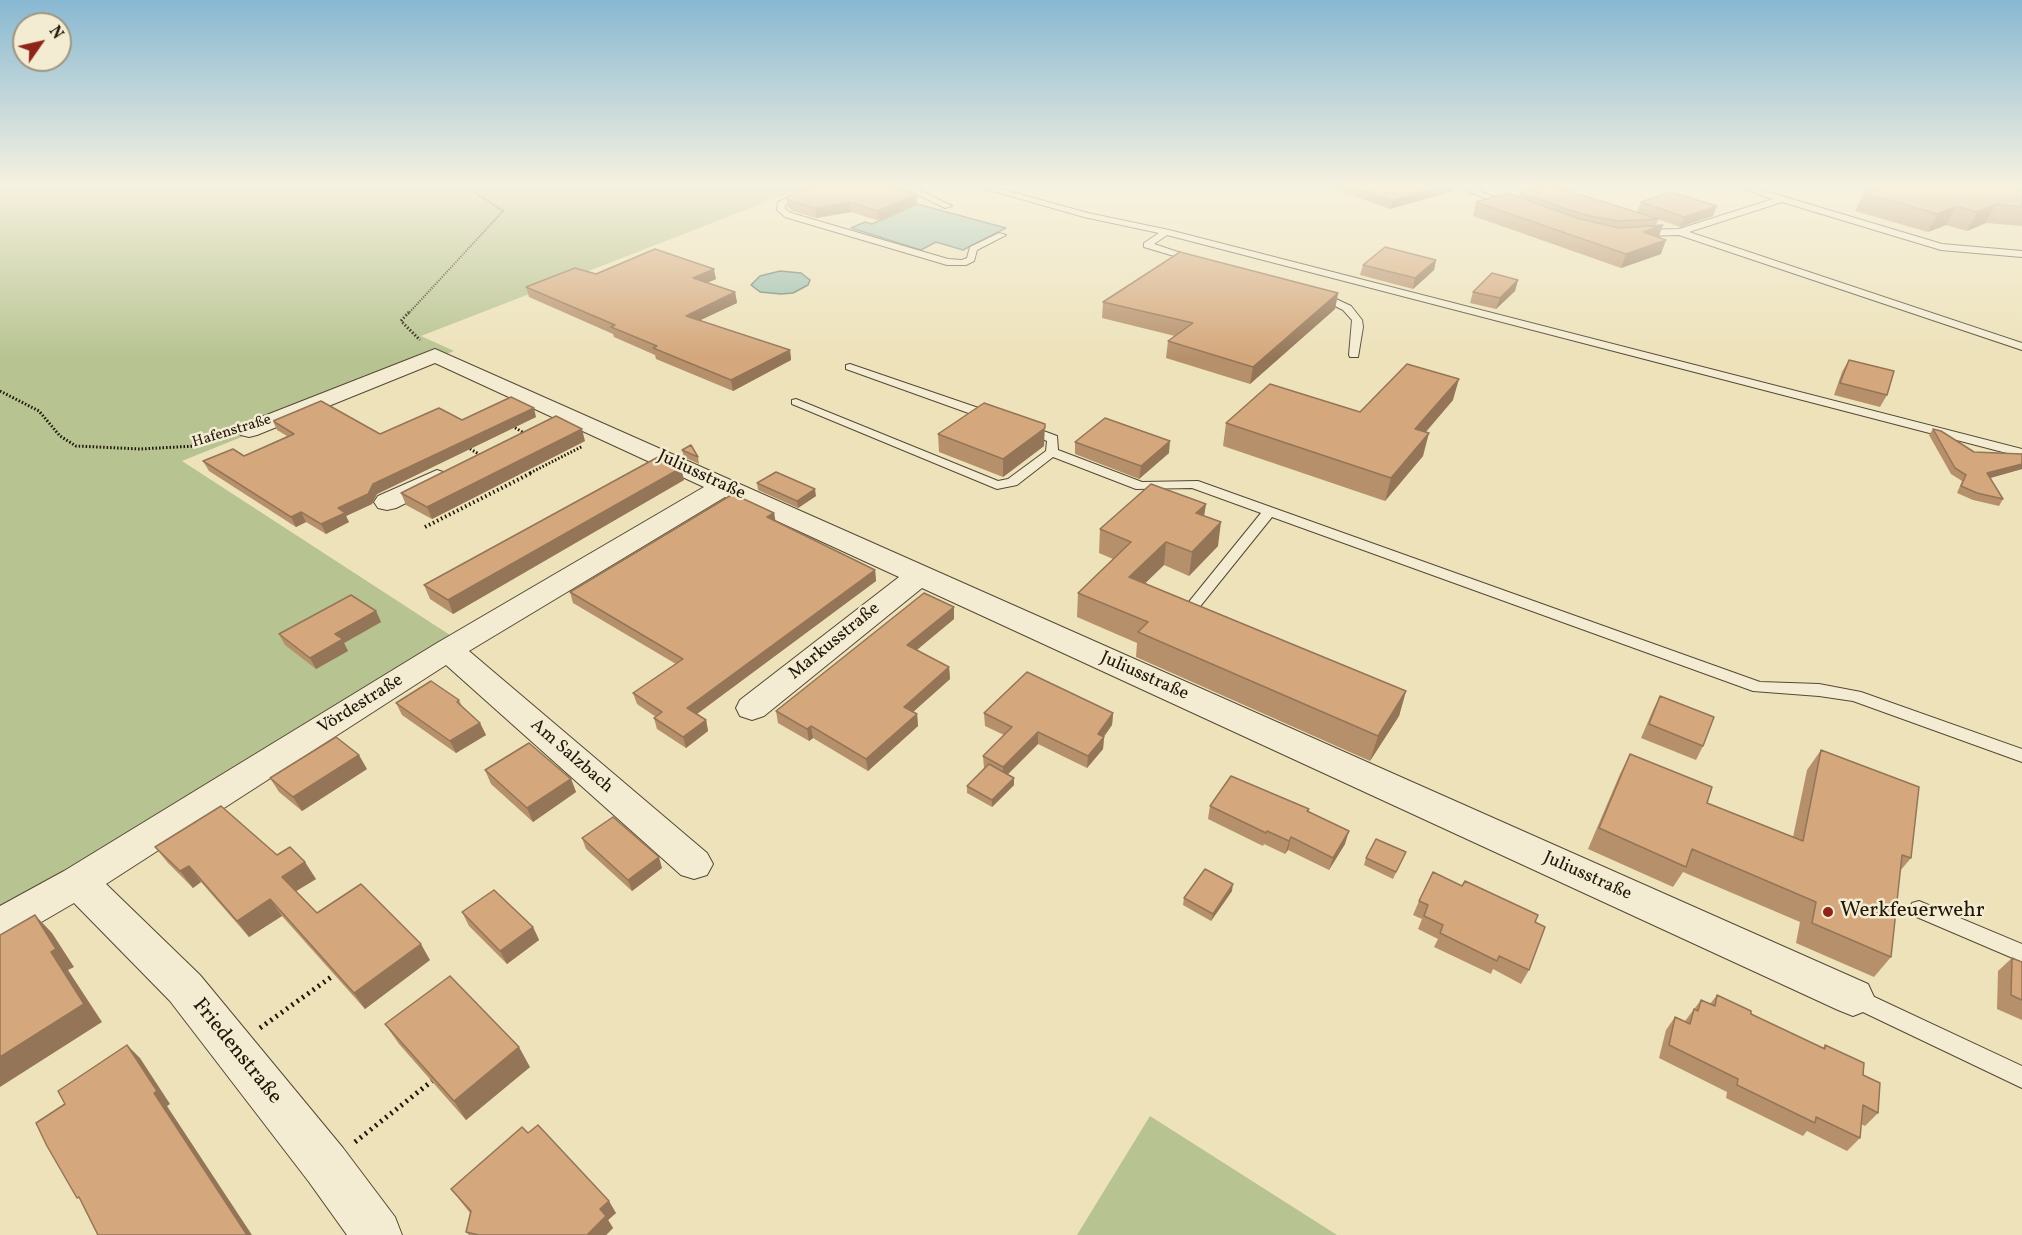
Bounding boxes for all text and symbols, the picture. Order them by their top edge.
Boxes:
north arrow [12,12,72,72]
text: N [43,22,68,44]
street label: Hafenstraße [190,411,274,453]
street label: Juliusstraße [654,446,748,506]
street label: Markusstraße [785,599,885,685]
street label: Juliusstraße [1096,648,1192,706]
street label: Vördestraße [314,670,408,740]
street label: Am Salzbach [525,715,617,799]
street label: Juliusstraße [1539,848,1635,906]
place label: Werkfeuerwehr [1840,899,1985,925]
marker: Werkfeuerwehr [1821,905,1835,919]
street label: Friedenstraße [186,994,286,1110]

